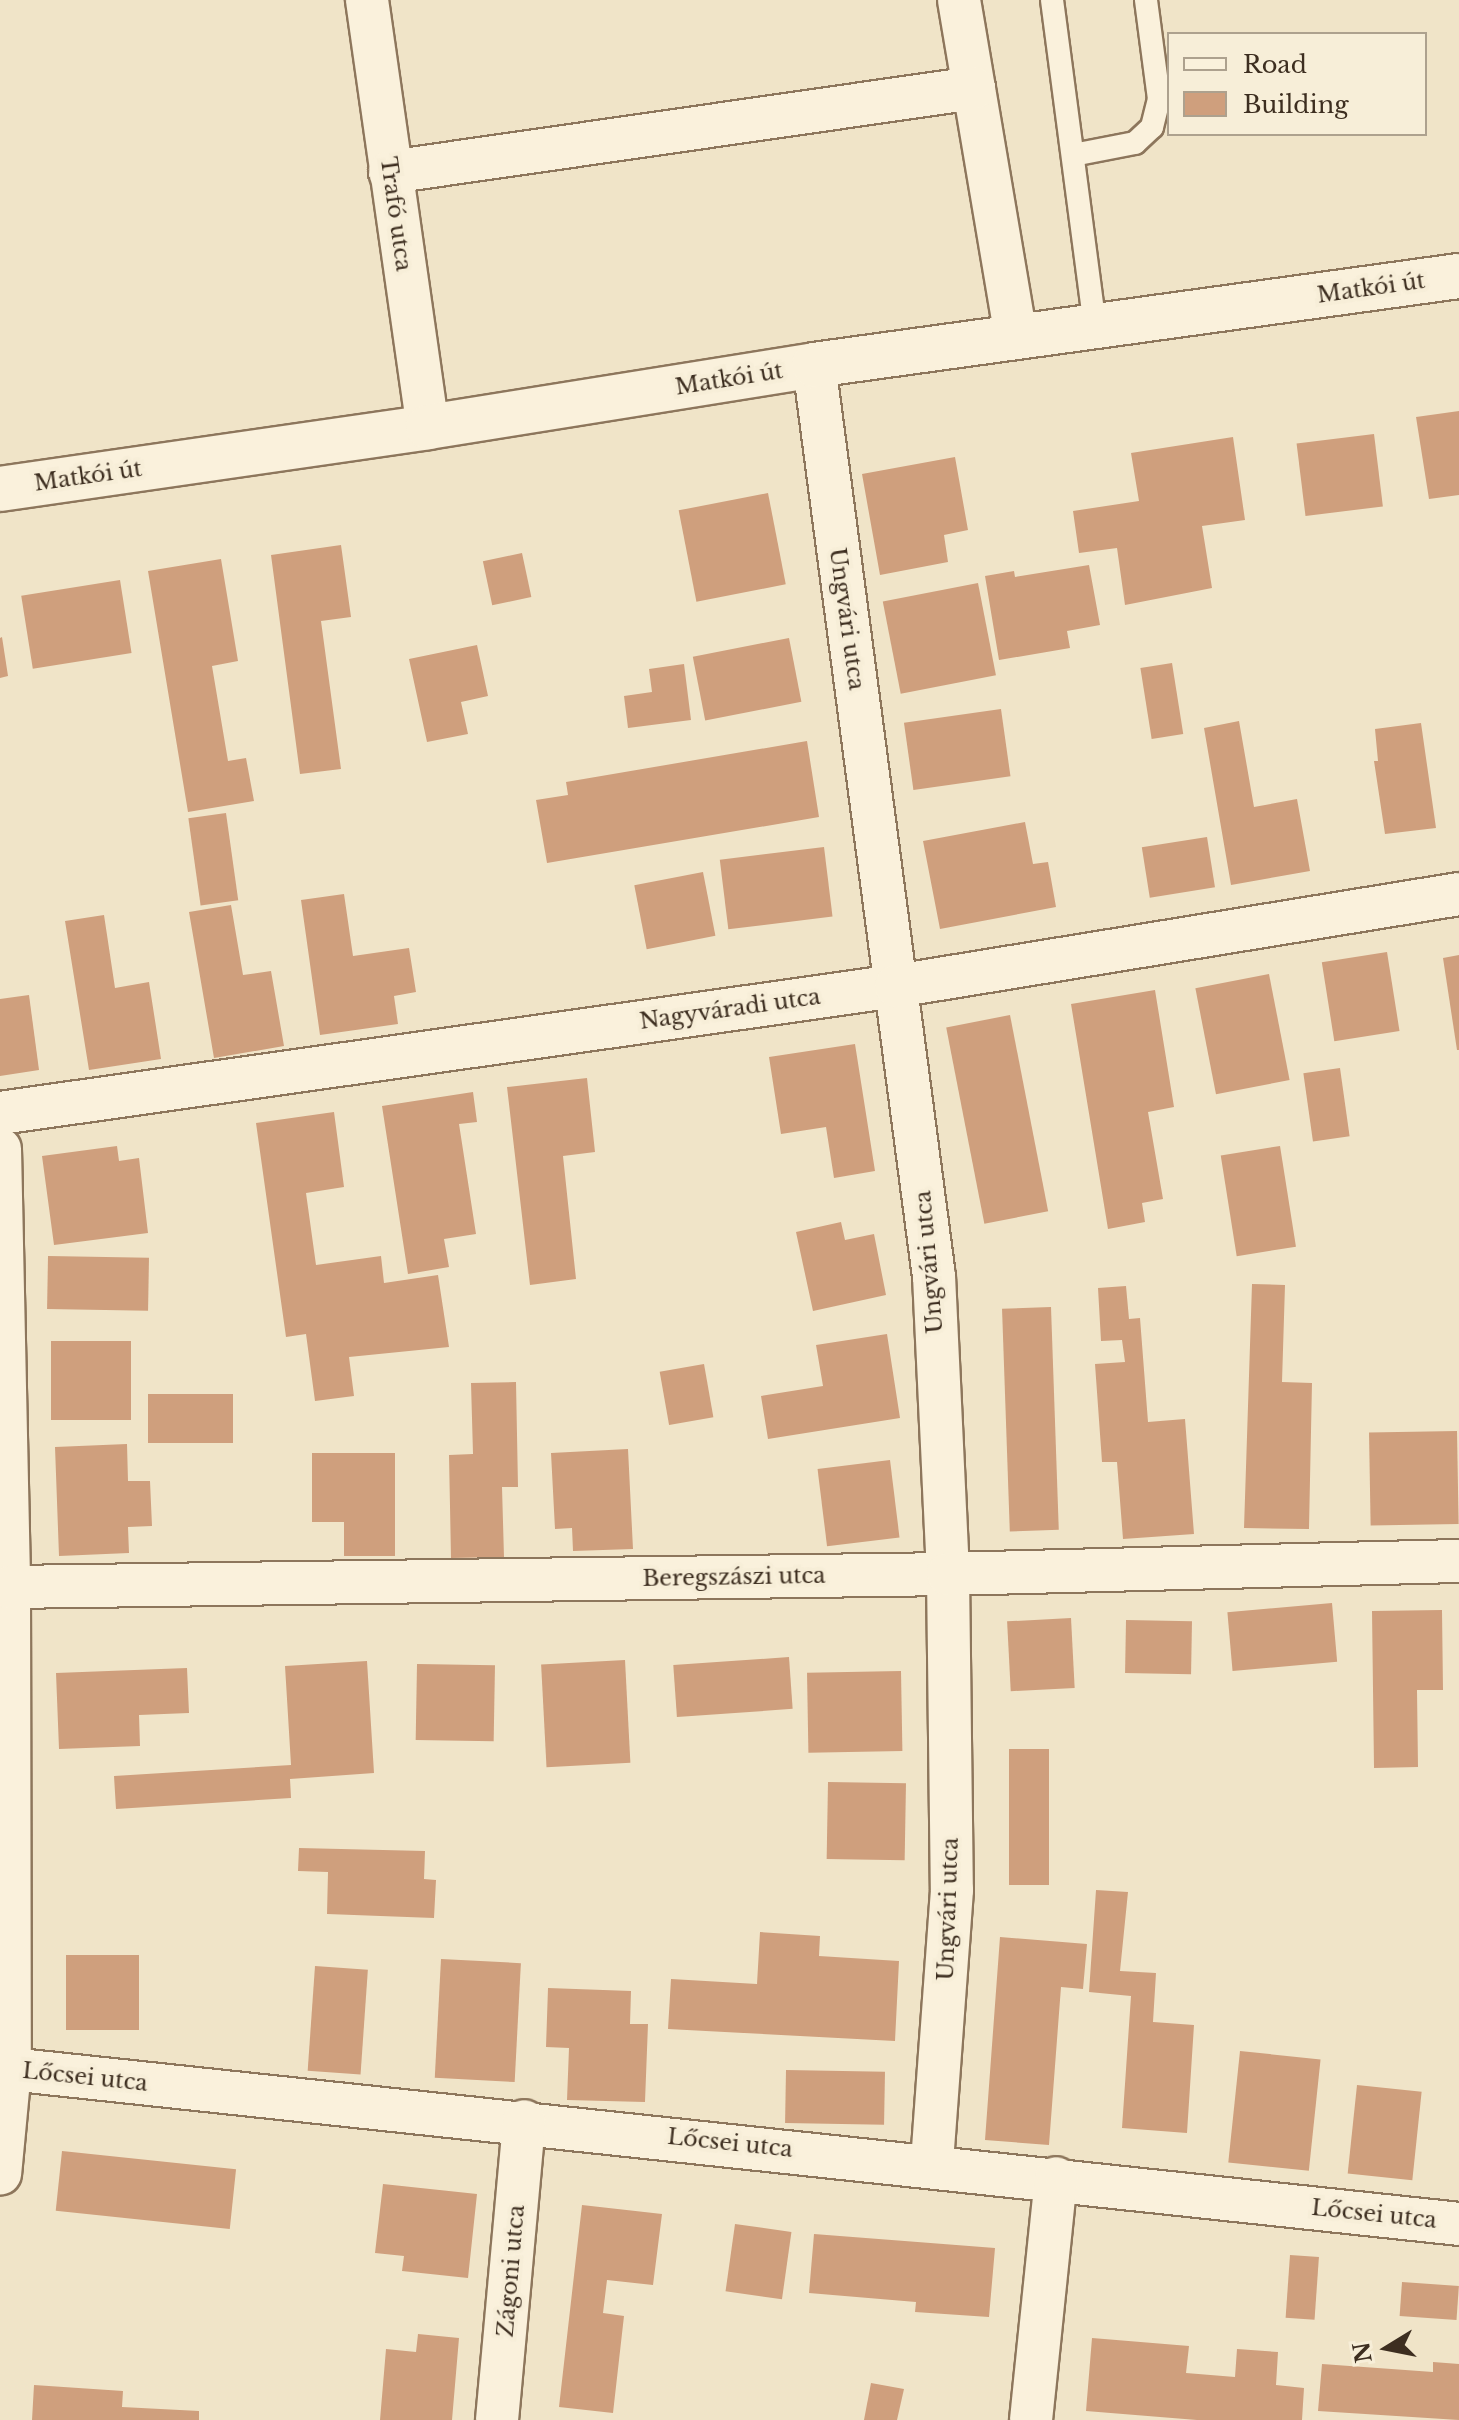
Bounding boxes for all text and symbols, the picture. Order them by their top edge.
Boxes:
legend [1167,32,1427,136]
text: Road [1243,50,1307,79]
text: Building [1243,90,1349,119]
street label: Trafó utca [375,155,417,273]
street label: Matkói út [1315,267,1427,309]
street label: Matkói út [673,357,785,401]
street label: Matkói út [32,455,144,497]
street label: Ungvári utca [824,546,870,692]
street label: Nagyváradi utca [638,983,822,1035]
street label: Ungvári utca [910,1189,948,1335]
street label: Beregszászi utca [642,1562,826,1592]
street label: Ungvári utca [932,1837,964,1981]
street label: Lőcsei utca [21,2057,149,2097]
street label: Lőcsei utca [666,2123,794,2163]
street label: Lőcsei utca [1310,2194,1438,2234]
street label: Zágoni utca [492,2204,530,2338]
north arrow [1347,2308,1427,2388]
text: N [1348,2340,1378,2365]

